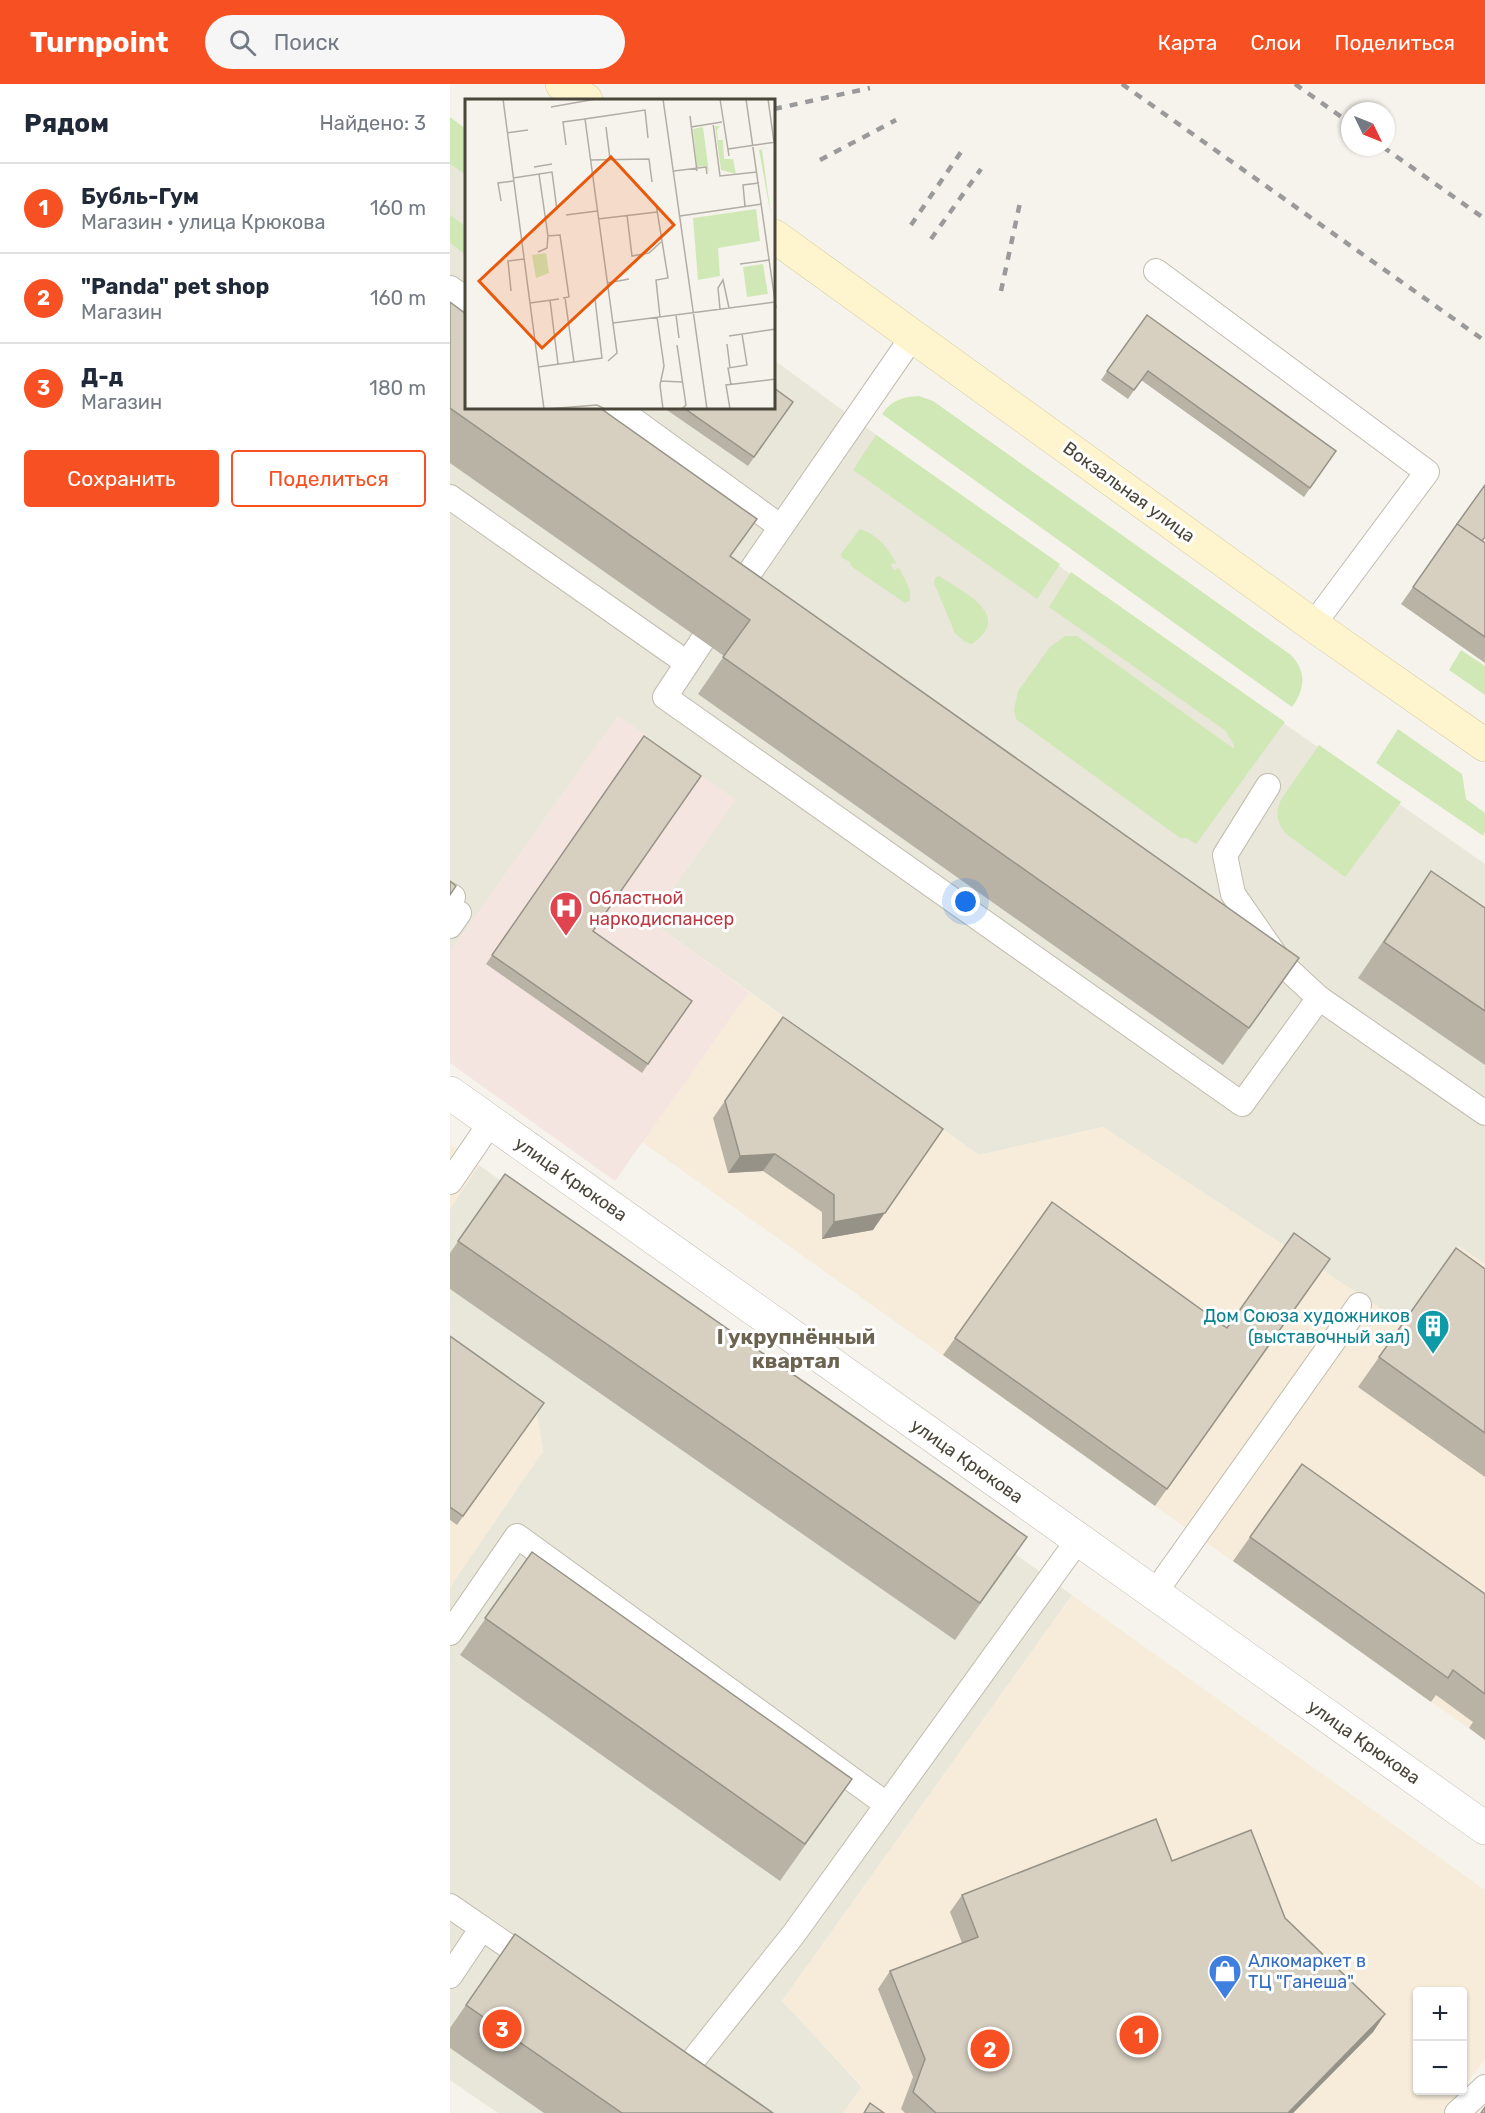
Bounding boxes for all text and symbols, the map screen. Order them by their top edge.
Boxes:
search box [205,15,625,69]
text: Turnpoint [30,26,169,59]
icon: search [226,26,259,59]
text: Поиск [274,29,339,56]
text: Карта [1157,30,1217,55]
text: Слои [1250,30,1301,55]
text: Поделиться [1334,30,1455,55]
inset map [465,99,776,410]
north arrow [1341,102,1395,156]
text: Рядом [24,108,109,139]
text: Найдено: 3 [320,111,426,135]
text: Бубль-Гум [81,183,199,210]
text: 1 [39,196,48,220]
text: 160 m [370,196,426,220]
text: Магазин · улица Крюкова [81,210,326,234]
text: "Panda" pet shop [81,273,269,300]
text: 2 [37,286,50,310]
text: 160 m [370,286,426,310]
text: Магазин [81,300,162,324]
text: Д-д [81,363,123,390]
text: 3 [37,376,50,400]
text: 180 m [369,376,426,400]
text: Магазин [81,390,162,414]
street label: Вокзальная улица [1059,437,1199,547]
button: Сохранить [24,450,219,507]
button: Поделиться [231,450,426,507]
place label: Областной наркодиспансер [589,887,734,930]
your location [951,887,980,916]
hospital icon: Областной наркодиспансер [548,890,584,937]
street label: улица Крюкова [510,1132,632,1226]
place label: Дом Союза художников (выставочный зал) [1203,1305,1410,1348]
building icon: Дом Союза художников (выставочный зал) [1415,1308,1451,1355]
district label: I укрупнённый квартал [717,1324,875,1373]
street label: улица Крюкова [906,1414,1028,1508]
street label: улица Крюкова [1303,1695,1425,1789]
place label: Алкомаркет в ТЦ "Ганеша" [1248,1950,1366,1993]
shop icon: Алкомаркет в ТЦ "Ганеша" [1207,1953,1243,2000]
map controls [1413,1987,1467,2095]
button: + [1413,1987,1467,2041]
pin: 3 [482,2006,522,2052]
pin: 1 [1120,2012,1158,2058]
pin: 2 [970,2026,1010,2072]
button: − [1413,2041,1467,2095]

